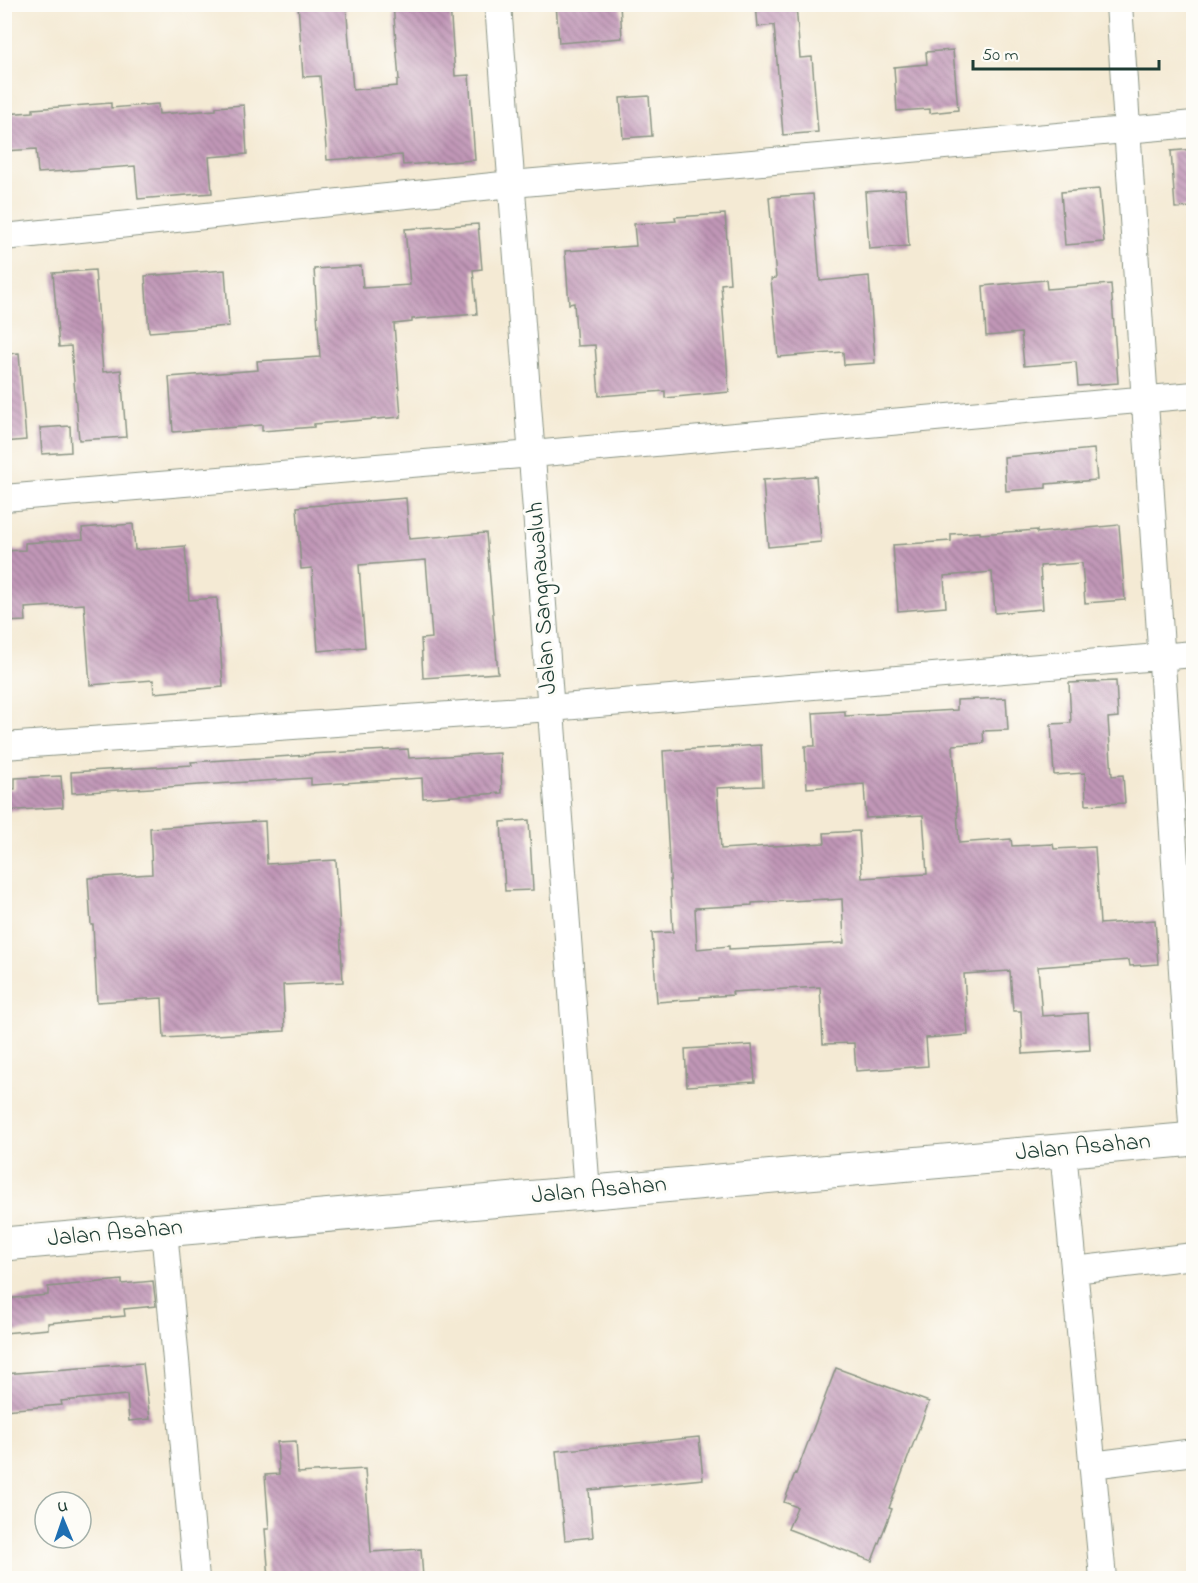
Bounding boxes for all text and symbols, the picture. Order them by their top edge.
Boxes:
scale bar [973,33,1159,71]
text: 50 m [982,43,1019,69]
street label: Jalan Sangnawaluh [519,500,567,696]
street label: Jalan Asahan [1014,1125,1152,1171]
street label: Jalan Asahan [530,1168,668,1214]
street label: Jalan Asahan [46,1211,184,1257]
north arrow [33,1490,93,1550]
text: U [57,1495,68,1519]

